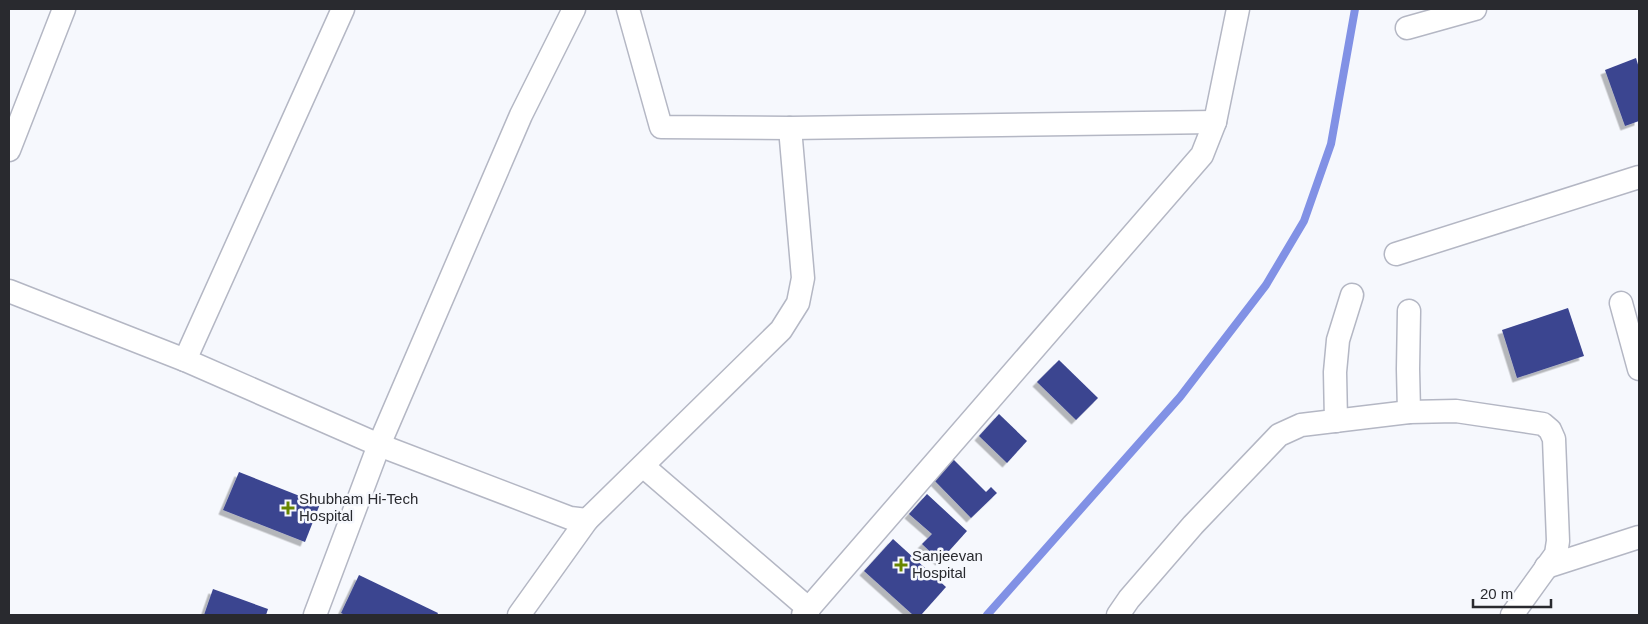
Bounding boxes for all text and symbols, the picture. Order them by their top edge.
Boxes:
place label: Shubham Hi-Tech Hospital [299,490,418,524]
marker: Shubham Hi-Tech Hospital [281,501,295,515]
place label: Sanjeevan Hospital [912,547,983,581]
marker: Sanjeevan Hospital [894,558,908,572]
scale bar [1473,576,1550,608]
text: 20 m [1480,585,1513,602]

